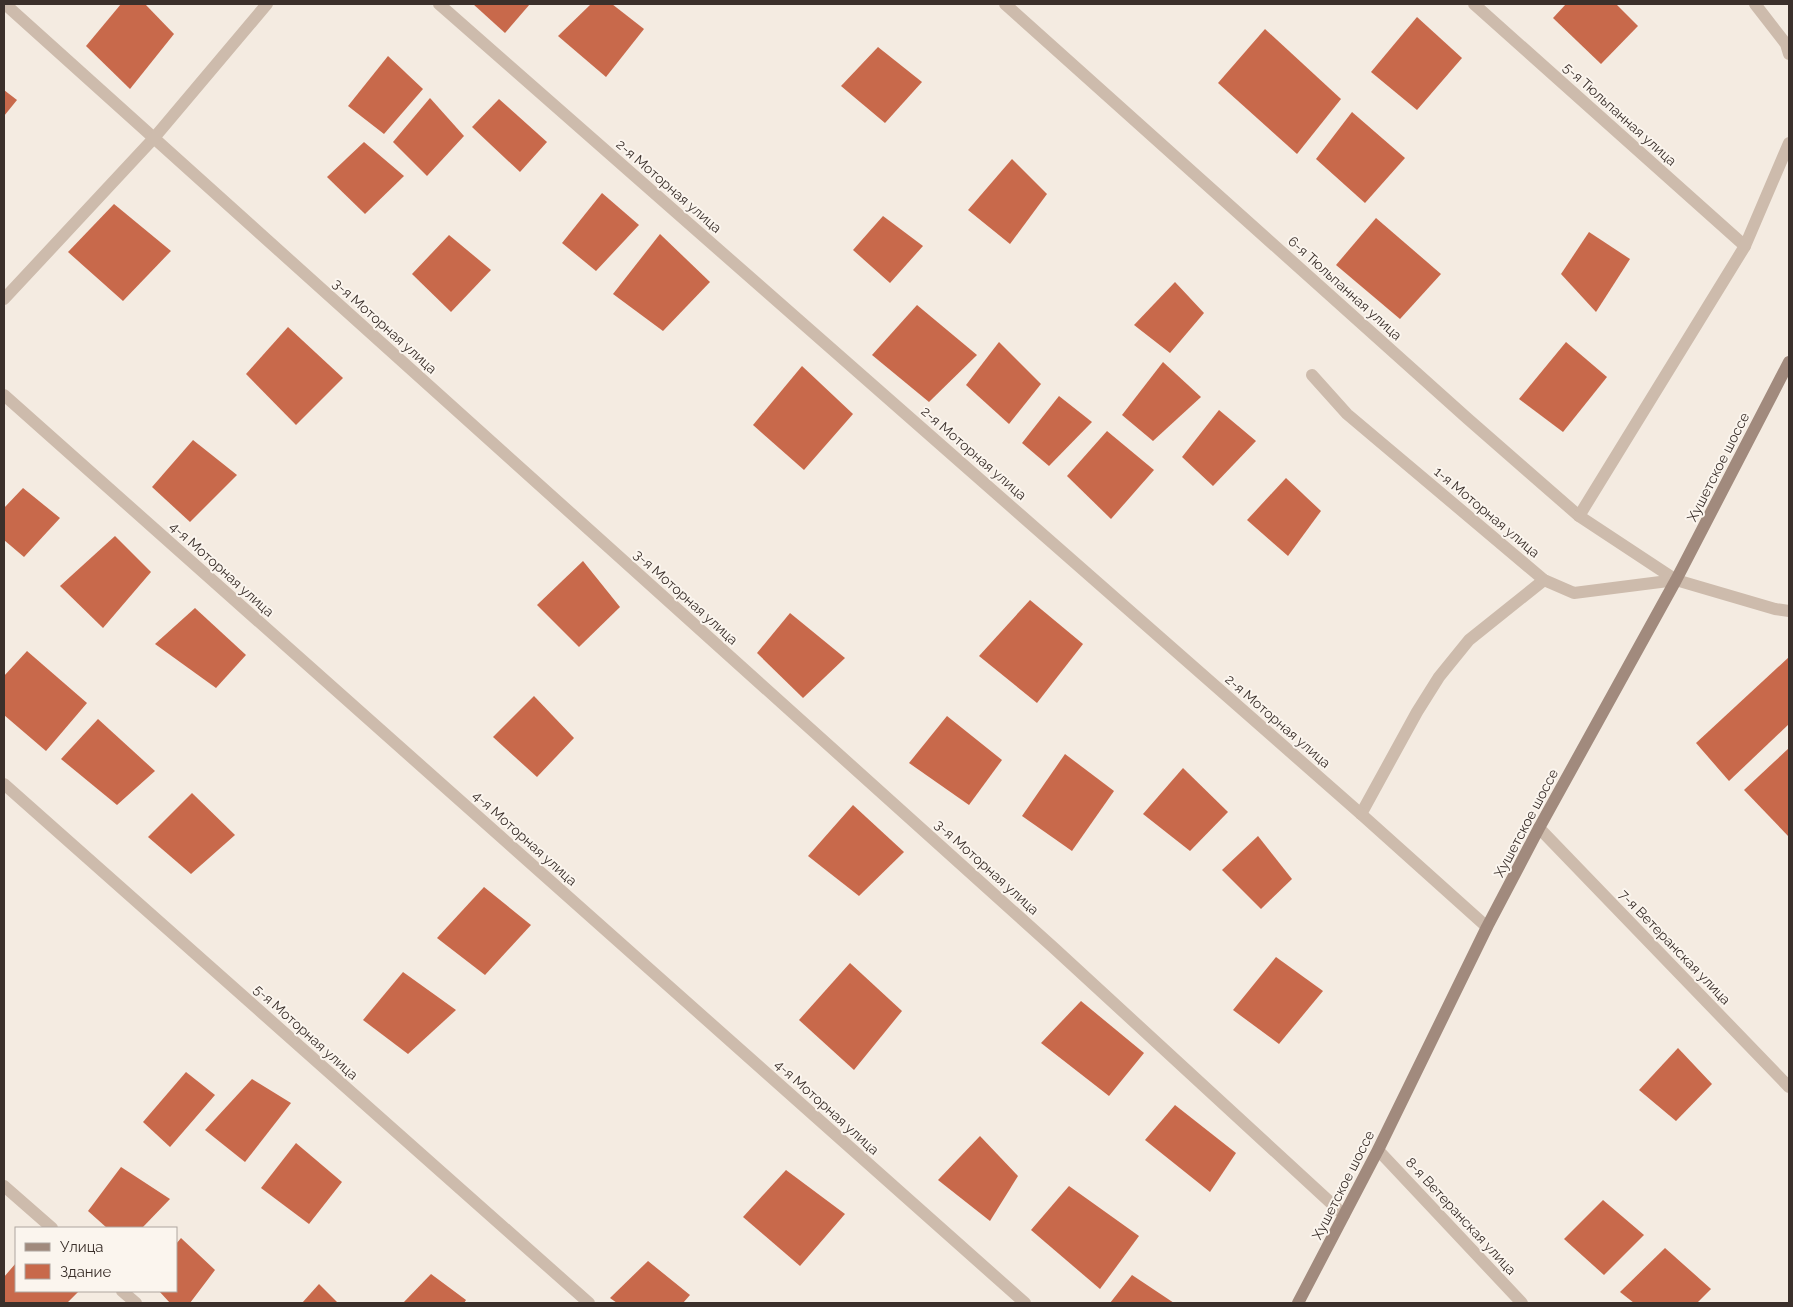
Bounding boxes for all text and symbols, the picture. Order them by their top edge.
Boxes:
street label: 5-я Тюльпанная улица [1560,59,1680,169]
street label: 2-я Моторная улица [613,136,725,236]
street label: 6-я Тюльпанная улица [1285,233,1405,343]
street label: 3-я Моторная улица [330,275,440,377]
street label: 2-я Моторная улица [918,403,1030,503]
street label: Хушетское шоссе [1684,410,1752,524]
street label: 1-я Моторная улица [1431,463,1543,561]
street label: 4-я Моторная улица [167,518,277,620]
street label: 3-я Моторная улица [631,546,741,648]
street label: 2-я Моторная улица [1222,671,1334,771]
street label: Хушетское шоссе [1491,766,1561,880]
street label: 4-я Моторная улица [470,787,580,889]
street label: 3-я Моторная улица [932,816,1042,918]
street label: 7-я Ветеранская улица [1616,886,1734,1008]
street label: 5-я Моторная улица [251,981,361,1083]
street label: 4-я Моторная улица [772,1056,882,1158]
street label: Хушетское шоссе [1309,1128,1377,1242]
street label: 8-я Ветеранская улица [1402,1154,1520,1278]
legend [15,1227,178,1292]
text: Улица [60,1238,104,1256]
text: Здание [60,1263,112,1281]

